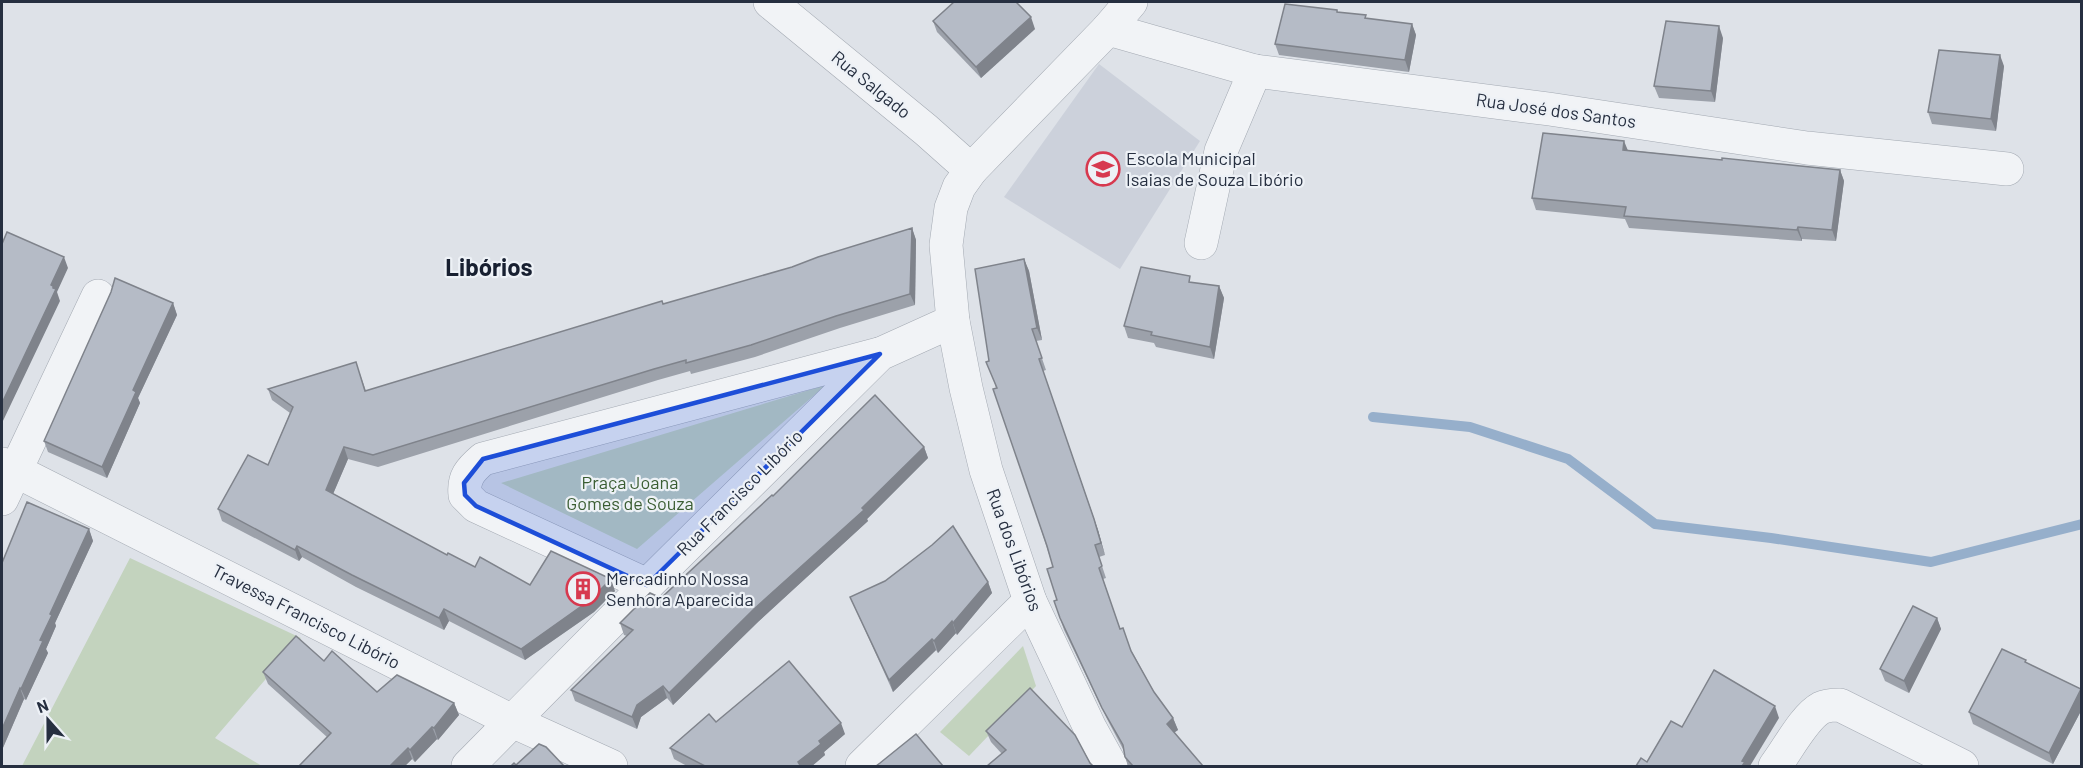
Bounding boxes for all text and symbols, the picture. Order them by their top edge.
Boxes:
street label: Rua Salgado [828,46,916,123]
street label: Rua José dos Santos [1475,88,1638,132]
place label: Escola Municipal Isaias de Souza Libório [1126,147,1303,190]
school or university icon: Escola Municipal Isaias de Souza Libório [1085,151,1121,187]
district label: Libórios [445,252,533,281]
street label: Rua Francisco Libório [672,425,807,560]
park label: Praça Joana Gomes de Souza [566,471,694,514]
street label: Rua dos Libórios [983,485,1047,614]
street label: Travessa Francisco Libório [209,559,404,673]
place label: Mercadinho Nossa Senhora Aparecida [606,567,754,610]
building icon: Mercadinho Nossa Senhora Aparecida [565,571,601,607]
north arrow [18,690,78,750]
text: N [34,695,51,716]

